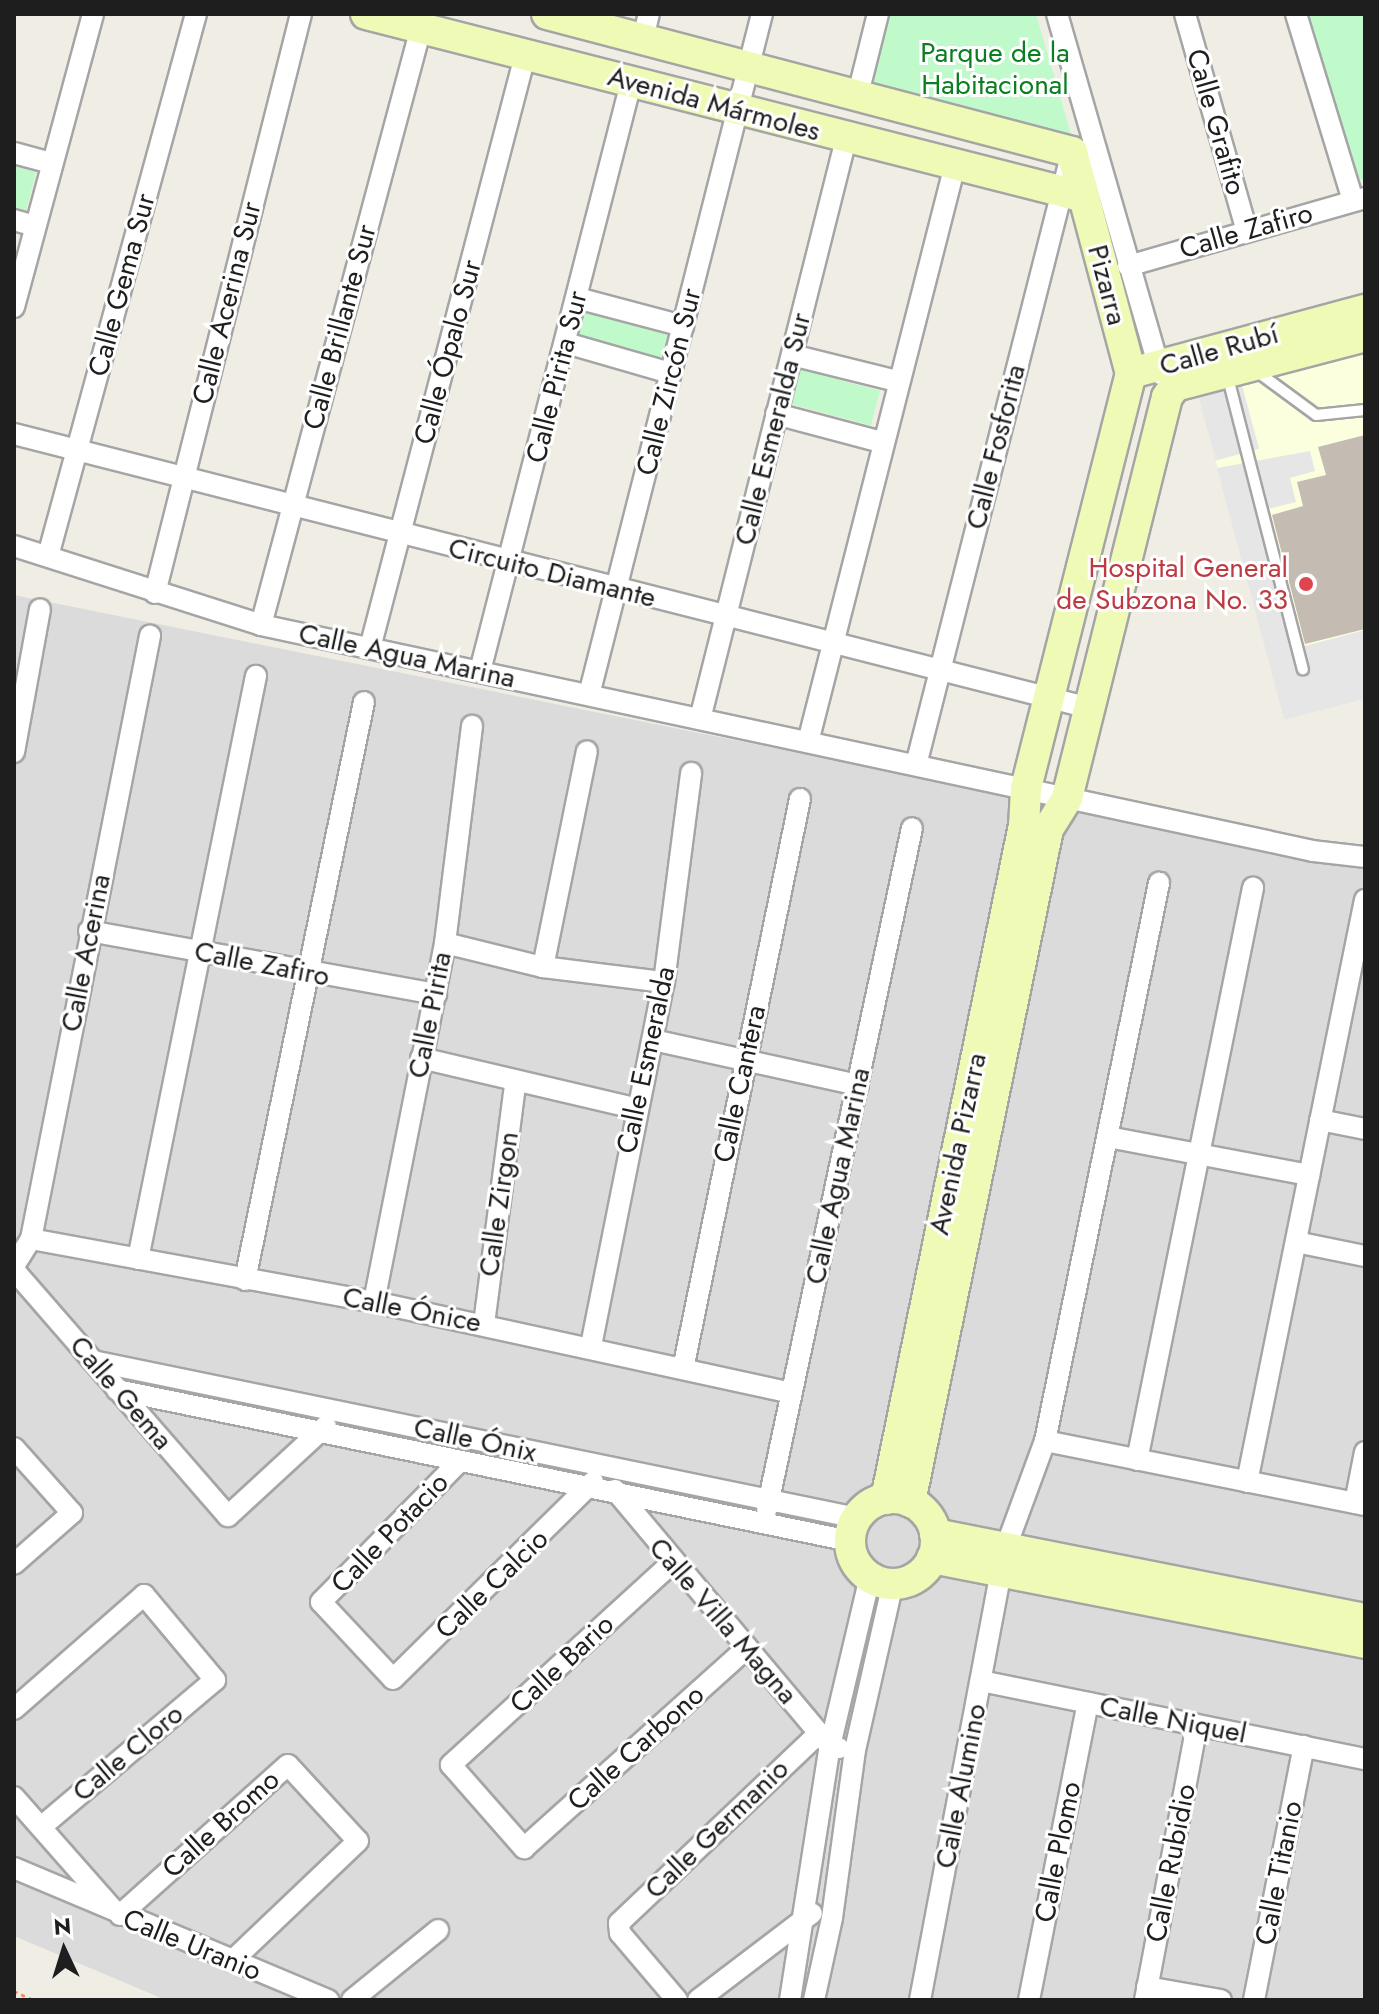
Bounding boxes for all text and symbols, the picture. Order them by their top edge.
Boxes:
park label: Parque de la Habitacional [920,36,1070,102]
street label: Calle Grafito [1179,45,1253,199]
street label: Avenida Mármoles [604,60,824,148]
street label: Calle Gema Sur [81,190,163,380]
street label: Calle Zafiro [1176,196,1316,266]
street label: Calle Acerina Sur [186,198,268,408]
street label: Calle Brillante Sur [296,221,384,433]
street label: Pizarra [1080,241,1134,329]
street label: Calle Ópalo Sur [407,256,489,448]
street label: Calle Zircón Sur [630,285,708,479]
street label: Calle Pirita Sur [519,288,595,466]
street label: Calle Esmeralda Sur [728,309,818,549]
street label: Calle Rubí [1156,317,1282,383]
street label: Calle Fosforita [959,361,1033,533]
street label: Circuito Diamante [445,531,659,615]
place label: Hospital General de Subzona No. 33 [1056,551,1288,617]
marker: Hospital General de Subzona No. 33 [1295,573,1317,595]
street label: Calle Agua Marina [296,617,518,695]
street label: Calle Acerina [54,871,118,1035]
street label: Calle Zafiro [192,934,332,994]
street label: Calle Pirita [401,949,459,1081]
street label: Calle Esmeralda [610,963,682,1157]
street label: Calle Cantera [707,1002,773,1166]
street label: Avenida Pizarra [922,1050,994,1238]
street label: Calle Agua Marina [799,1065,877,1287]
street label: Calle Zirgon [472,1129,526,1279]
street label: Calle Ónice [340,1280,484,1340]
street label: Calle Gema [62,1329,180,1457]
street label: Calle Ónix [411,1411,539,1469]
street label: Calle Potacio [324,1466,456,1600]
street label: Calle Calcio [429,1522,555,1646]
street label: Calle Villa Magna [642,1531,804,1711]
street label: Calle Bario [503,1608,621,1720]
street label: Calle Carbono [561,1678,711,1818]
street label: Calle Niquel [1097,1689,1249,1751]
street label: Calle Cloro [66,1697,190,1809]
street label: Calle Alumino [929,1701,993,1871]
street label: Calle Germanio [638,1752,796,1906]
street label: Calle Bromo [156,1763,286,1885]
street label: Calle Plomo [1028,1779,1088,1925]
street label: Calle Rubidio [1139,1781,1203,1945]
street label: Calle Titanio [1249,1798,1309,1948]
street label: Calle Uranio [118,1902,266,1988]
text: N [52,1909,72,1943]
north arrow [24,1910,104,1990]

